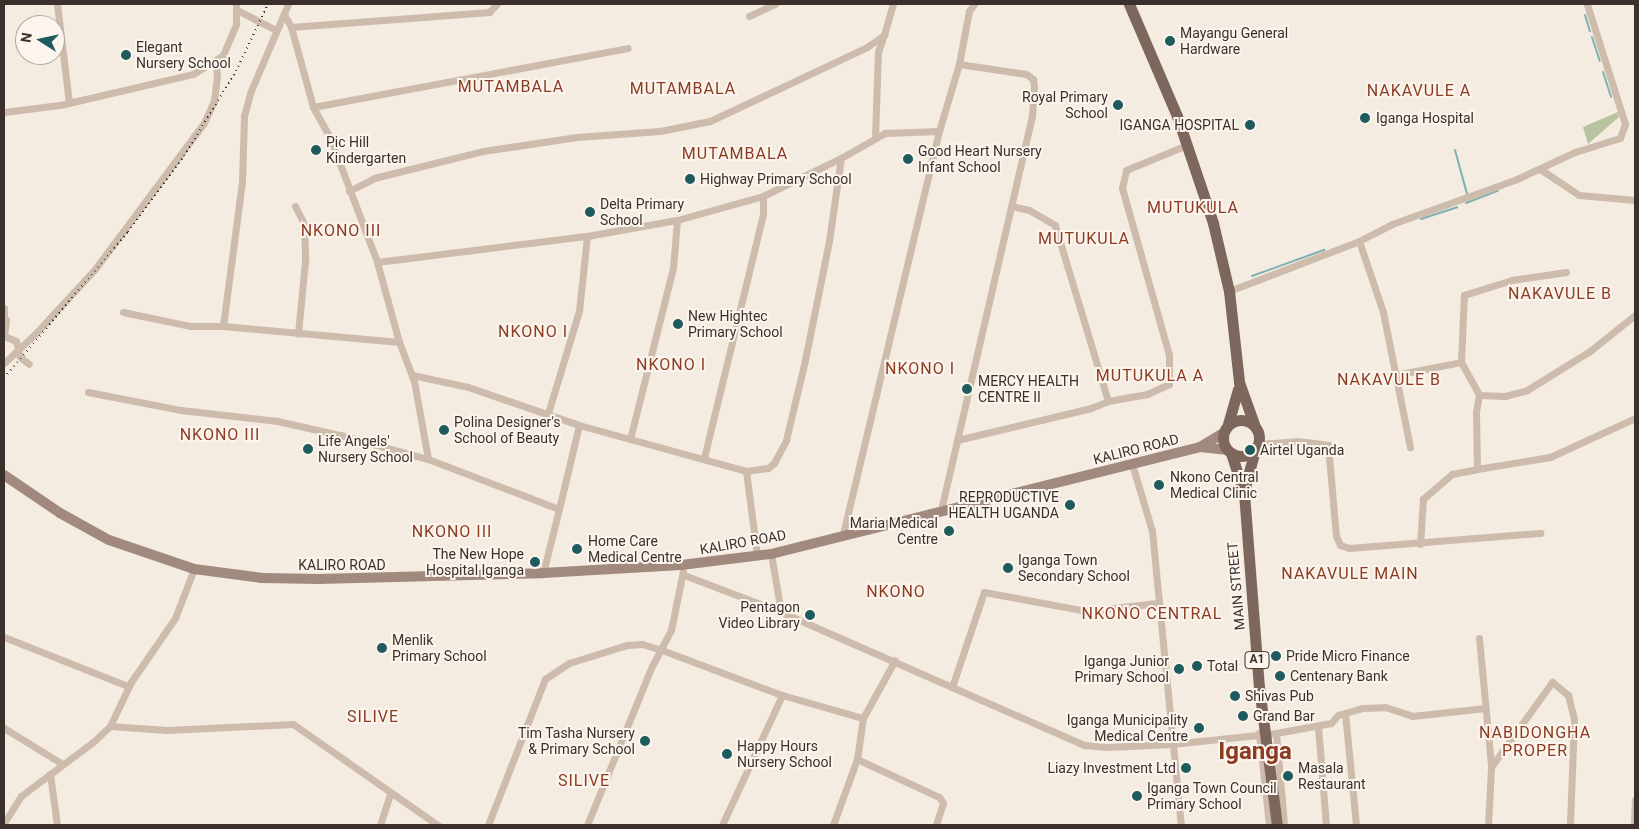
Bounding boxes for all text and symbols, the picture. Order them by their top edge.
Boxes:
north arrow [15,15,65,65]
place label: Mayangu General Hardware [1180,25,1288,58]
text: N [17,31,35,44]
marker: Mayangu General Hardware [1164,35,1176,47]
place label: Elegant Nursery School [136,39,231,72]
marker: Elegant Nursery School [120,49,132,61]
district label: MUTAMBALA [457,77,565,97]
district label: MUTAMBALA [629,79,737,99]
district label: NAKAVULE A [1366,81,1472,101]
place label: Royal Primary School [1022,89,1108,121]
marker: Royal Primary School [1112,99,1124,111]
place label: Iganga Hospital [1376,110,1474,126]
marker: Iganga Hospital [1358,111,1372,125]
place label: IGANGA HOSPITAL [1120,117,1239,133]
marker: IGANGA HOSPITAL [1243,118,1257,132]
place label: Pic Hill Kindergarten [326,134,406,166]
place label: Good Heart Nursery Infant School [918,143,1042,176]
marker: Pic Hill Kindergarten [310,144,322,156]
district label: MUTAMBALA [681,144,789,164]
marker: Good Heart Nursery Infant School [902,153,914,165]
place label: Highway Primary School [700,171,852,187]
marker: Highway Primary School [684,173,696,185]
place label: Delta Primary School [600,196,684,228]
district label: MUTUKULA [1146,198,1240,218]
marker: Delta Primary School [584,206,596,218]
district label: NKONO III [300,221,382,241]
district label: MUTUKULA [1037,229,1131,249]
district label: NAKAVULE B [1507,284,1613,304]
place label: New Hightec Primary School [688,308,783,341]
marker: New Hightec Primary School [672,318,684,330]
district label: NKONO I [497,322,569,342]
district label: NKONO I [635,355,707,375]
district label: NKONO I [884,359,956,379]
district label: MUTUKULA A [1095,366,1205,386]
district label: NAKAVULE B [1336,370,1442,390]
place label: MERCY HEALTH CENTRE II [978,373,1079,406]
marker: MERCY HEALTH CENTRE II [960,382,974,396]
place label: Polina Designer's School of Beauty [454,414,561,447]
marker: Polina Designer's School of Beauty [438,424,450,436]
district label: NKONO III [179,425,261,445]
street label: KALIRO ROAD [1092,430,1180,468]
place label: Life Angels' Nursery School [318,433,413,466]
place label: Airtel Uganda [1260,442,1344,458]
marker: Life Angels' Nursery School [302,443,314,455]
marker: Airtel Uganda [1244,444,1256,456]
place label: Nkono Central Medical Clinic [1170,469,1259,502]
marker: Nkono Central Medical Clinic [1152,478,1166,492]
place label: REPRODUCTIVE HEALTH UGANDA [949,489,1059,522]
marker: REPRODUCTIVE HEALTH UGANDA [1063,498,1077,512]
place label: Maria Medical Centre [850,515,938,548]
district label: NKONO III [411,522,493,542]
marker: Maria Medical Centre [942,524,956,538]
street label: KALIRO ROAD [698,526,788,558]
place label: Home Care Medical Centre [588,533,682,566]
street label: MAIN STREET [1224,541,1248,631]
marker: Home Care Medical Centre [570,542,584,556]
place label: The New Hope Hospital Iganga [426,546,524,578]
place label: Iganga Town Secondary School [1018,552,1130,584]
marker: The New Hope Hospital Iganga [528,555,542,569]
street label: KALIRO ROAD [298,557,386,573]
marker: Iganga Town Secondary School [1002,562,1014,574]
district label: NAKAVULE MAIN [1280,564,1420,584]
district label: NKONO [866,582,926,602]
place label: Pentagon Video Library [719,599,800,632]
district label: NKONO CENTRAL [1080,604,1224,624]
marker: Pentagon Video Library [804,609,816,621]
place label: Menlik Primary School [392,632,487,664]
marker: Menlik Primary School [376,642,388,654]
place label: Pride Micro Finance [1286,648,1410,664]
road number: A1 [1244,650,1270,670]
marker: Pride Micro Finance [1270,650,1282,662]
place label: Iganga Junior Primary School [1074,653,1169,686]
place label: Total [1207,658,1238,674]
marker: Total [1191,660,1203,672]
marker: Iganga Junior Primary School [1173,663,1185,675]
place label: Centenary Bank [1290,668,1388,684]
marker: Centenary Bank [1274,670,1286,682]
place label: Shivas Pub [1245,688,1314,704]
marker: Shivas Pub [1229,690,1241,702]
district label: SILIVE [346,707,400,727]
place label: Grand Bar [1253,708,1315,724]
marker: Grand Bar [1237,710,1249,722]
place label: Iganga Municipality Medical Centre [1067,712,1188,744]
marker: Iganga Municipality Medical Centre [1192,721,1206,735]
district label: NABIDONGHA PROPER [1478,723,1592,761]
place label: Tim Tasha Nursery & Primary School [518,725,635,758]
marker: Tim Tasha Nursery & Primary School [639,735,651,747]
place label: Happy Hours Nursery School [737,738,832,770]
district label: Iganga [1218,738,1292,766]
marker: Happy Hours Nursery School [721,748,733,760]
place label: Liazy Investment Ltd [1047,760,1176,776]
place label: Masala Restaurant [1298,760,1366,792]
marker: Liazy Investment Ltd [1180,762,1192,774]
marker: Masala Restaurant [1282,770,1294,782]
district label: SILIVE [557,771,611,791]
place label: Iganga Town Council Primary School [1147,780,1277,812]
marker: Iganga Town Council Primary School [1131,790,1143,802]

